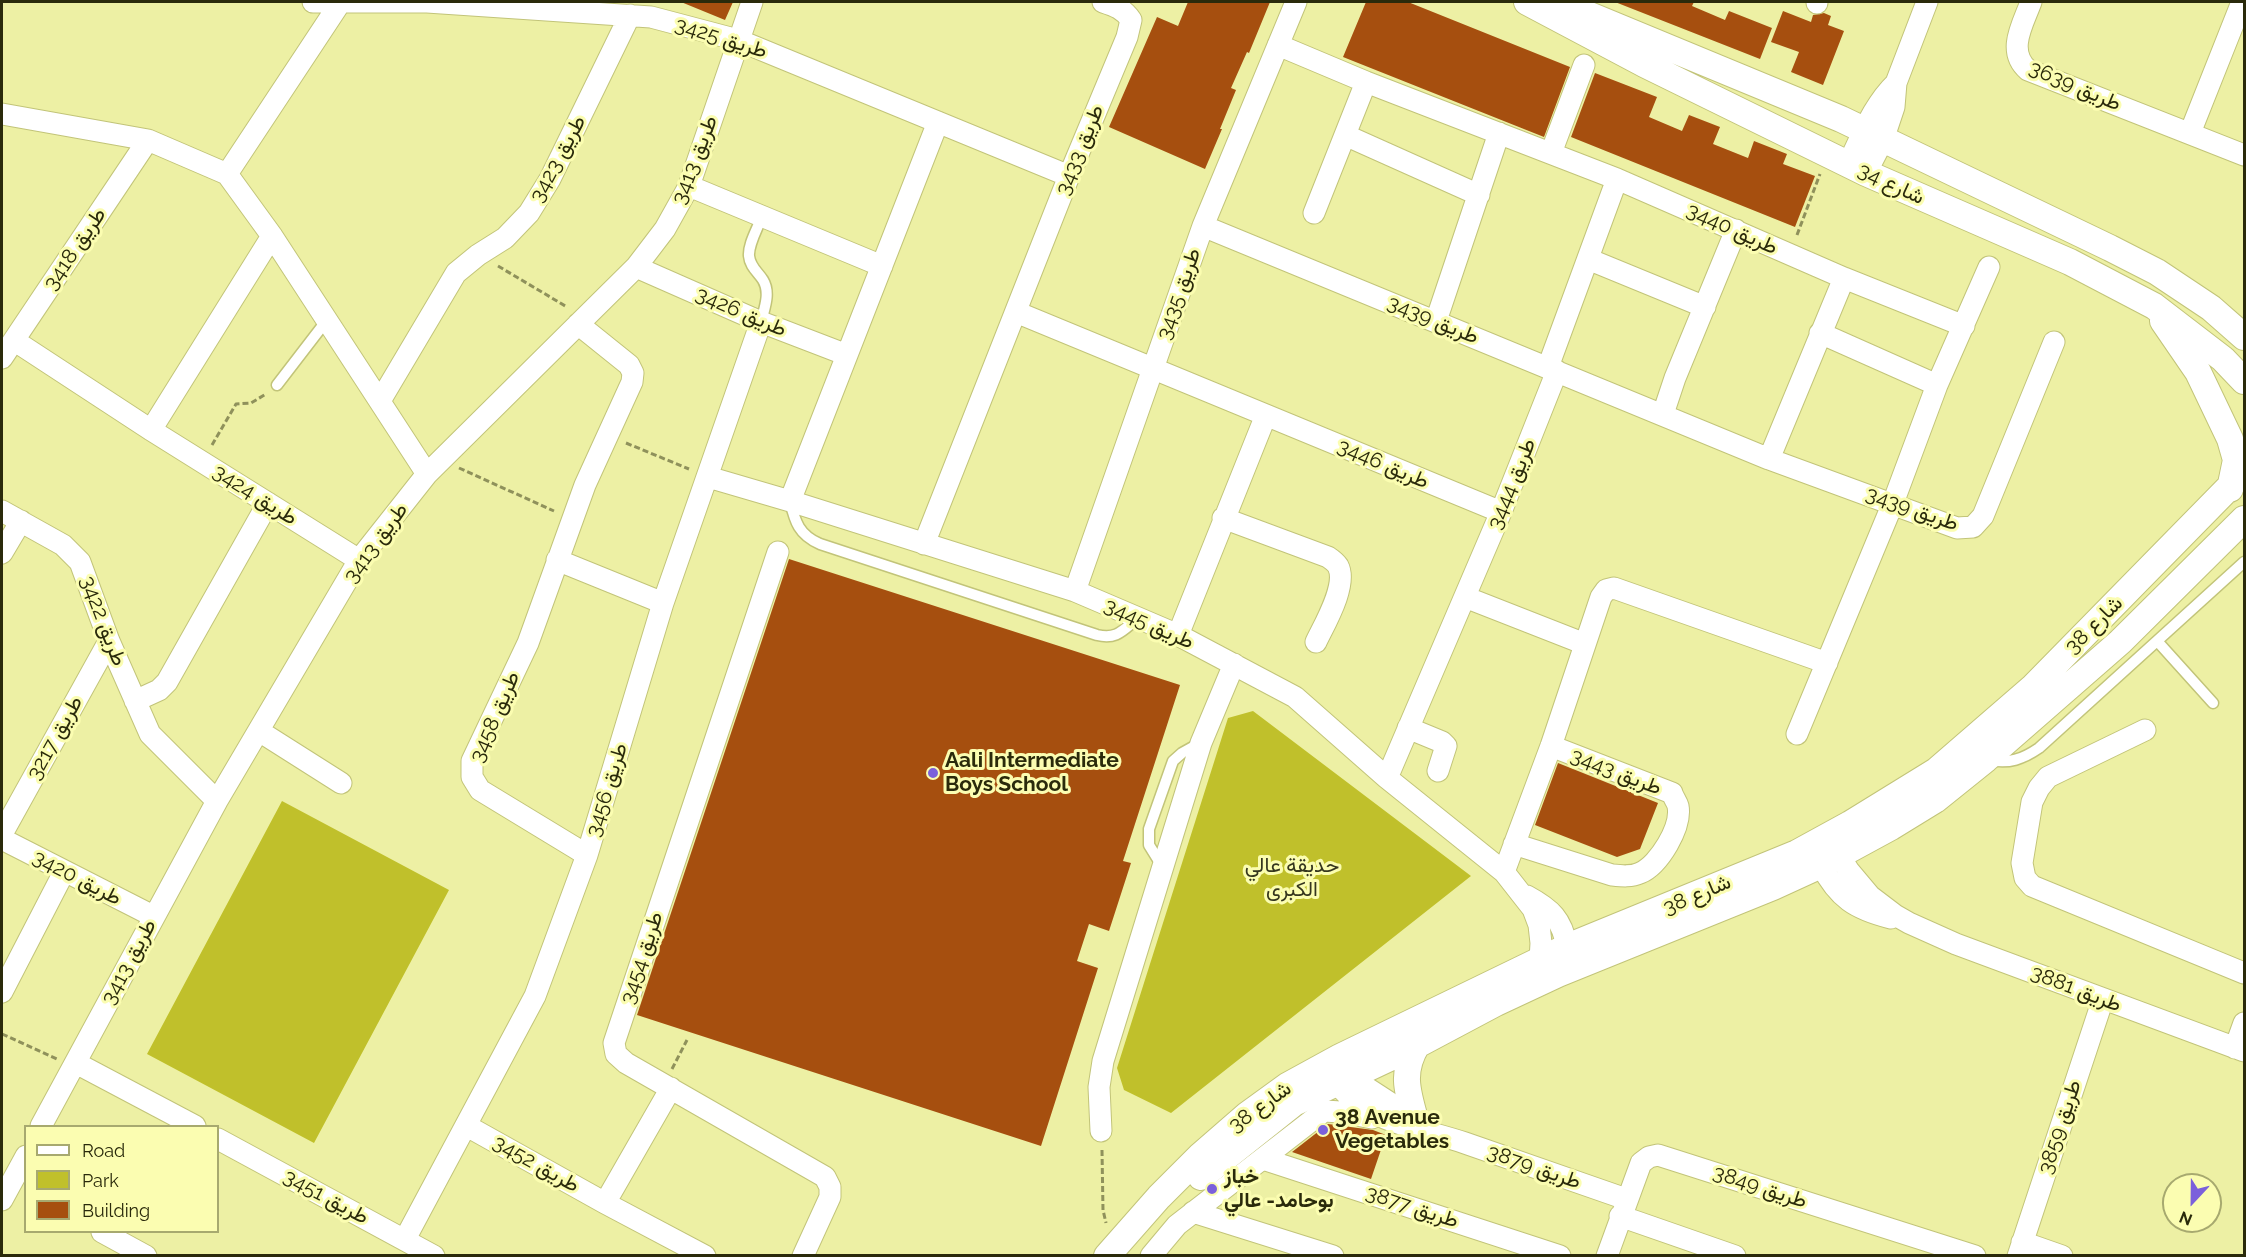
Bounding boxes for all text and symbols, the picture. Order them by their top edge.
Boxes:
street label: طريق 3425 [672,12,770,64]
street label: طريق 3639 [2025,55,2125,117]
street label: طريق 3433 [1051,101,1109,199]
street label: طريق 3423 [525,111,591,207]
street label: طريق 3413 [667,112,723,208]
street label: شارع 34 [1854,158,1928,210]
street label: طريق 3440 [1683,198,1781,260]
street label: طريق 3418 [38,203,112,295]
street label: طريق 3435 [1152,245,1206,343]
street label: طريق 3426 [692,282,790,342]
street label: طريق 3439 [1384,290,1482,350]
street label: طريق 3446 [1334,434,1432,494]
street label: طريق 3444 [1482,435,1542,533]
street label: طريق 3424 [208,459,302,531]
street label: طريق 3439 [1862,481,1962,537]
street label: طريق 3413 [339,498,413,588]
street label: طريق 3422 [74,572,132,670]
street label: شارع 38 [2060,591,2128,659]
street label: طريق 3445 [1100,593,1198,655]
street label: طريق 3458 [465,668,525,766]
street label: طريق 3217 [22,692,88,784]
street label: طريق 3456 [581,740,633,840]
street label: طريق 3443 [1567,743,1665,801]
place label: Aali Intermediate Boys School [945,748,1119,798]
marker: Aali Intermediate Boys School [926,766,940,780]
street label: طريق 3420 [28,845,126,911]
park label: حديقة عالي الكبرى [1245,853,1339,903]
street label: شارع 38 [1659,869,1735,921]
street label: طريق 3454 [615,909,669,1007]
street label: طريق 3413 [96,915,162,1009]
street label: طريق 3881 [2027,960,2125,1018]
street label: شارع 38 [1224,1076,1296,1138]
street label: طريق 3859 [2033,1077,2087,1177]
place label: 38 Avenue Vegetables [1335,1105,1449,1155]
marker: 38 Avenue Vegetables [1316,1123,1330,1137]
legend [24,1125,219,1233]
street label: طريق 3452 [488,1130,584,1198]
street label: طريق 3879 [1484,1139,1584,1195]
text: Road [82,1140,125,1161]
street label: طريق 3849 [1710,1160,1810,1214]
street label: طريق 3451 [279,1164,373,1230]
place label: خباز بوحامد- عالي [1224,1164,1334,1214]
text: Park [82,1170,119,1191]
north arrow [2162,1173,2222,1233]
street label: طريق 3877 [1362,1180,1462,1234]
marker: خباز بوحامد- عالي [1205,1182,1219,1196]
text: Building [82,1200,150,1221]
text: N [2177,1207,2195,1229]

